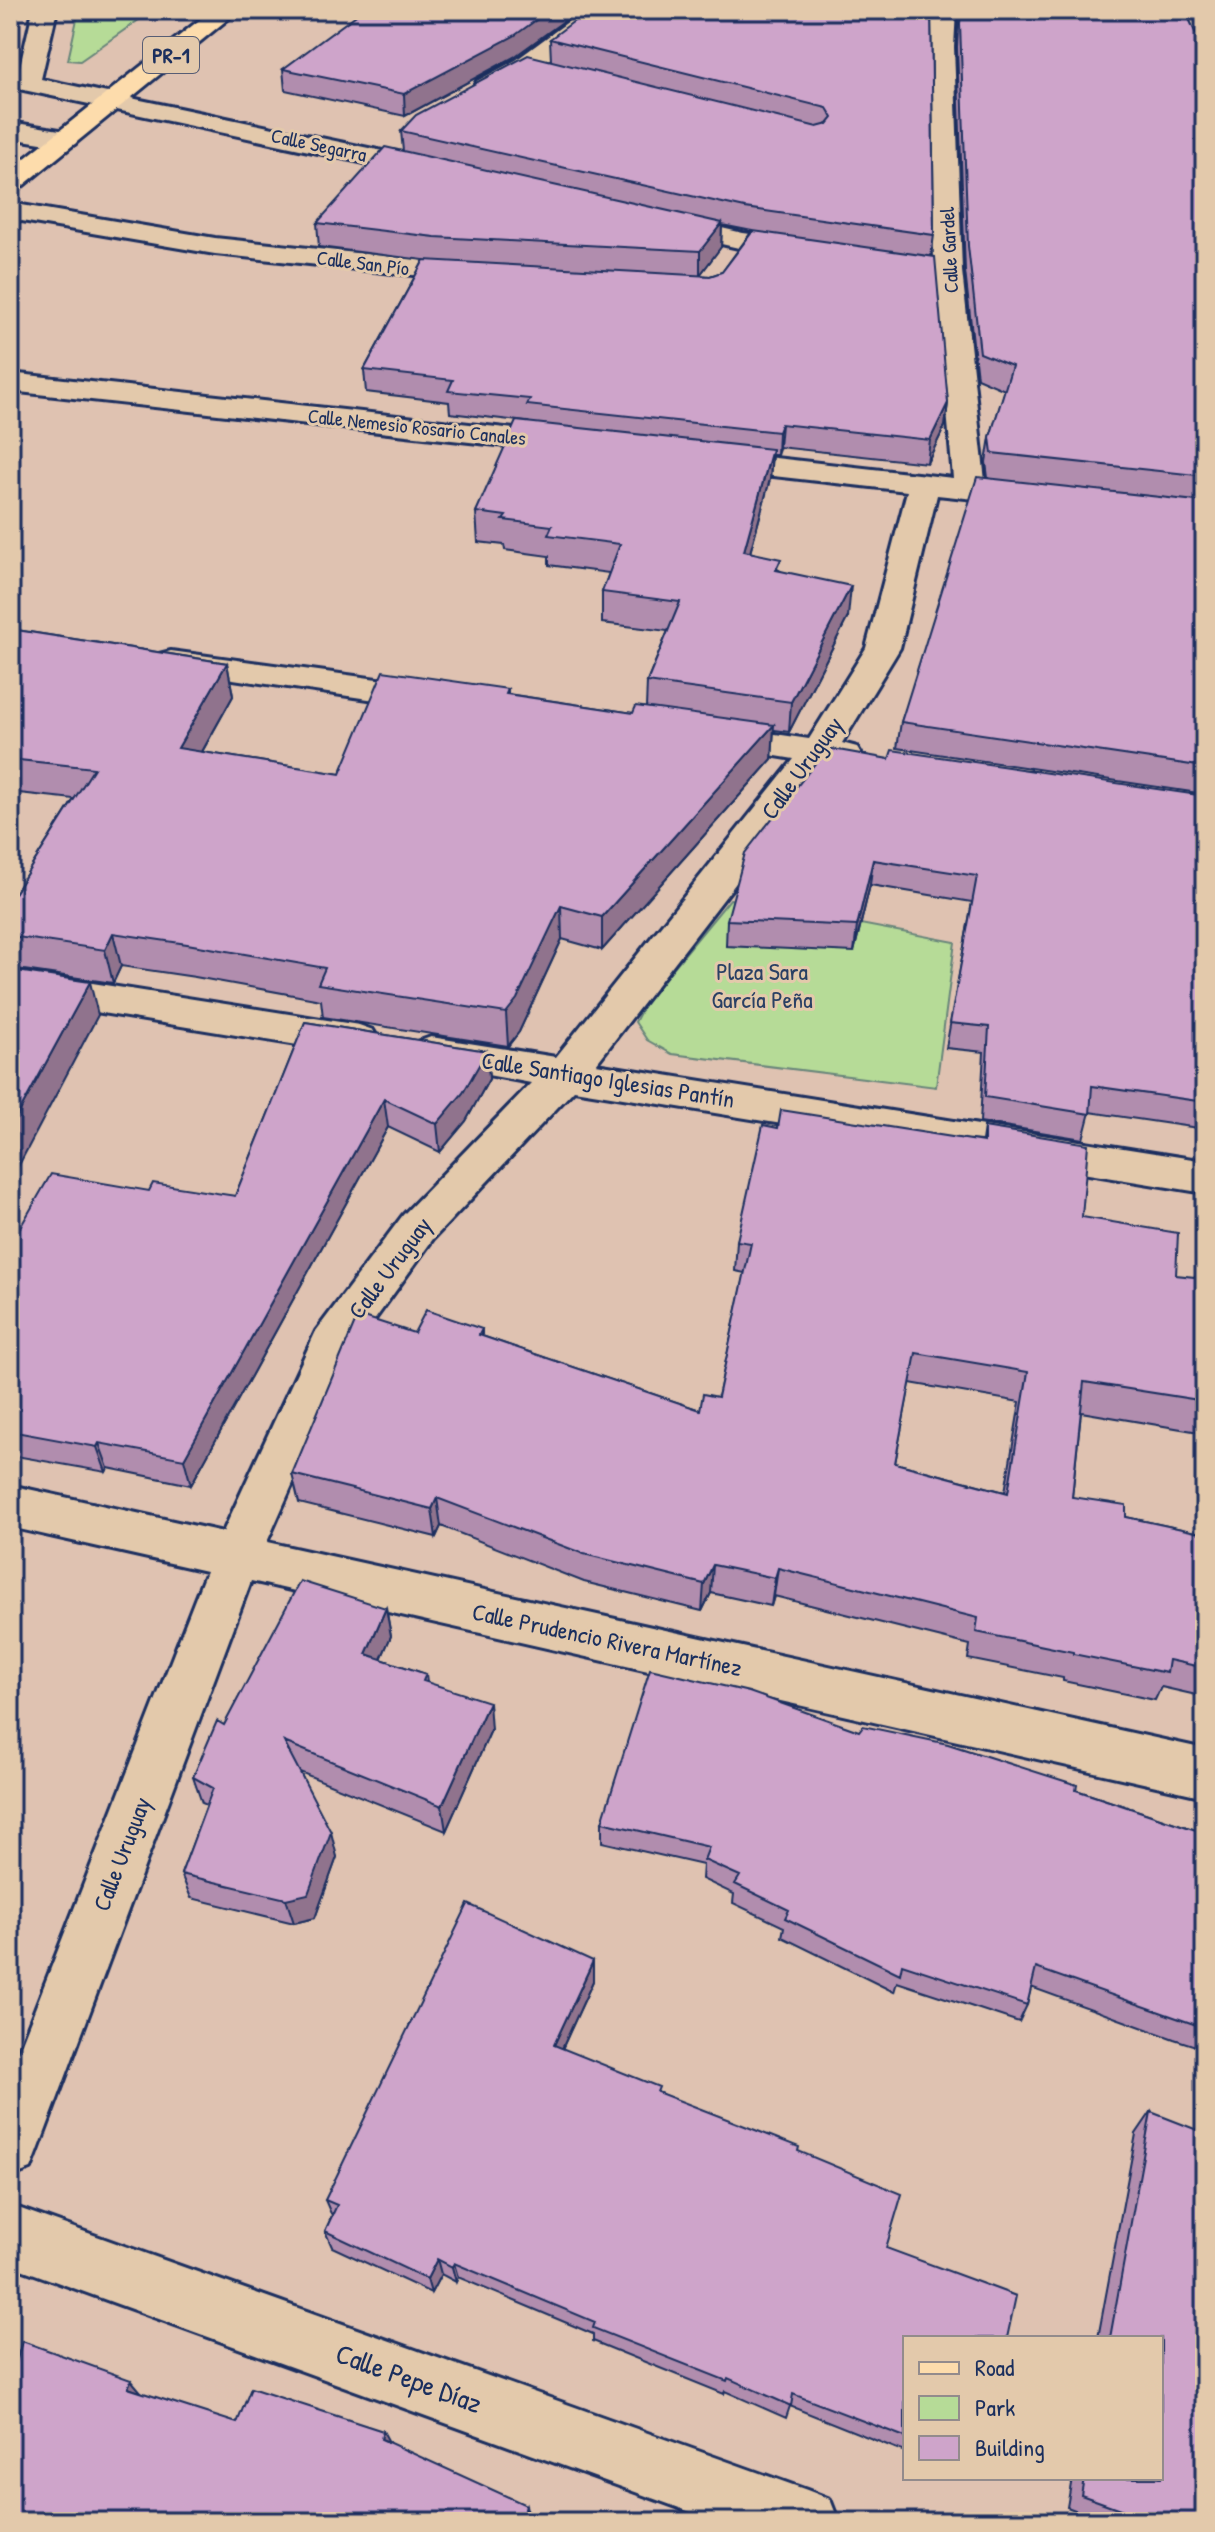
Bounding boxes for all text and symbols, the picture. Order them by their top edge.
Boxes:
road number: PR-1 [143,37,199,73]
street label: Calle Segarra [269,121,370,168]
street label: Calle Gardel [933,206,964,294]
street label: Calle San Pío [315,243,411,282]
street label: Calle Nemesio Rosario Canales [307,402,528,451]
street label: Calle Uruguay [753,710,849,825]
park label: Plaza Sara García Peña [711,955,813,1015]
street label: Calle Santiago Iglesias Pantín [479,1043,737,1115]
street label: Calle Uruguay [340,1210,438,1325]
street label: Calle Prudencio Rivera Martínez [469,1595,745,1683]
street label: Calle Uruguay [85,1792,157,1915]
street label: Calle Pepe Díaz [331,2334,487,2422]
legend [903,2336,1163,2480]
text: Road [975,2351,1014,2383]
text: Park [975,2391,1015,2423]
text: Building [975,2431,1045,2463]

